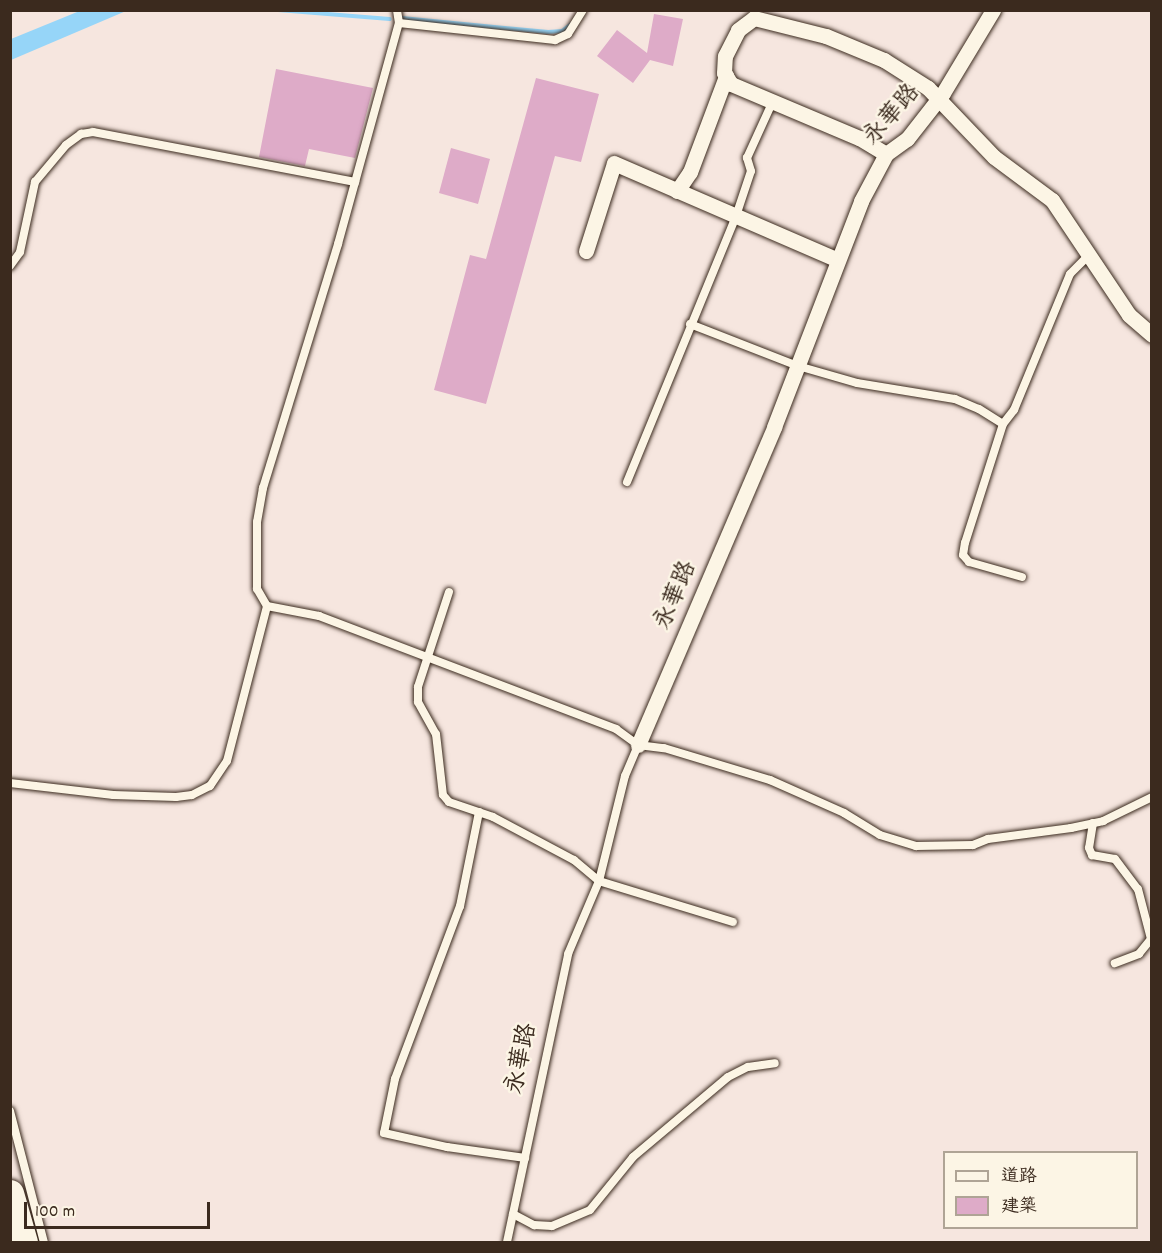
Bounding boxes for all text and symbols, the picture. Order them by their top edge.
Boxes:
street label: 永華路 [859,79,927,153]
street label: 永華路 [650,557,704,635]
street label: 永華路 [501,1021,545,1097]
legend [943,1151,1138,1229]
text: 道路 [1001,1165,1037,1190]
scale bar [27,1190,213,1228]
text: 建築 [1001,1195,1037,1220]
text: 100 m [35,1200,75,1225]

